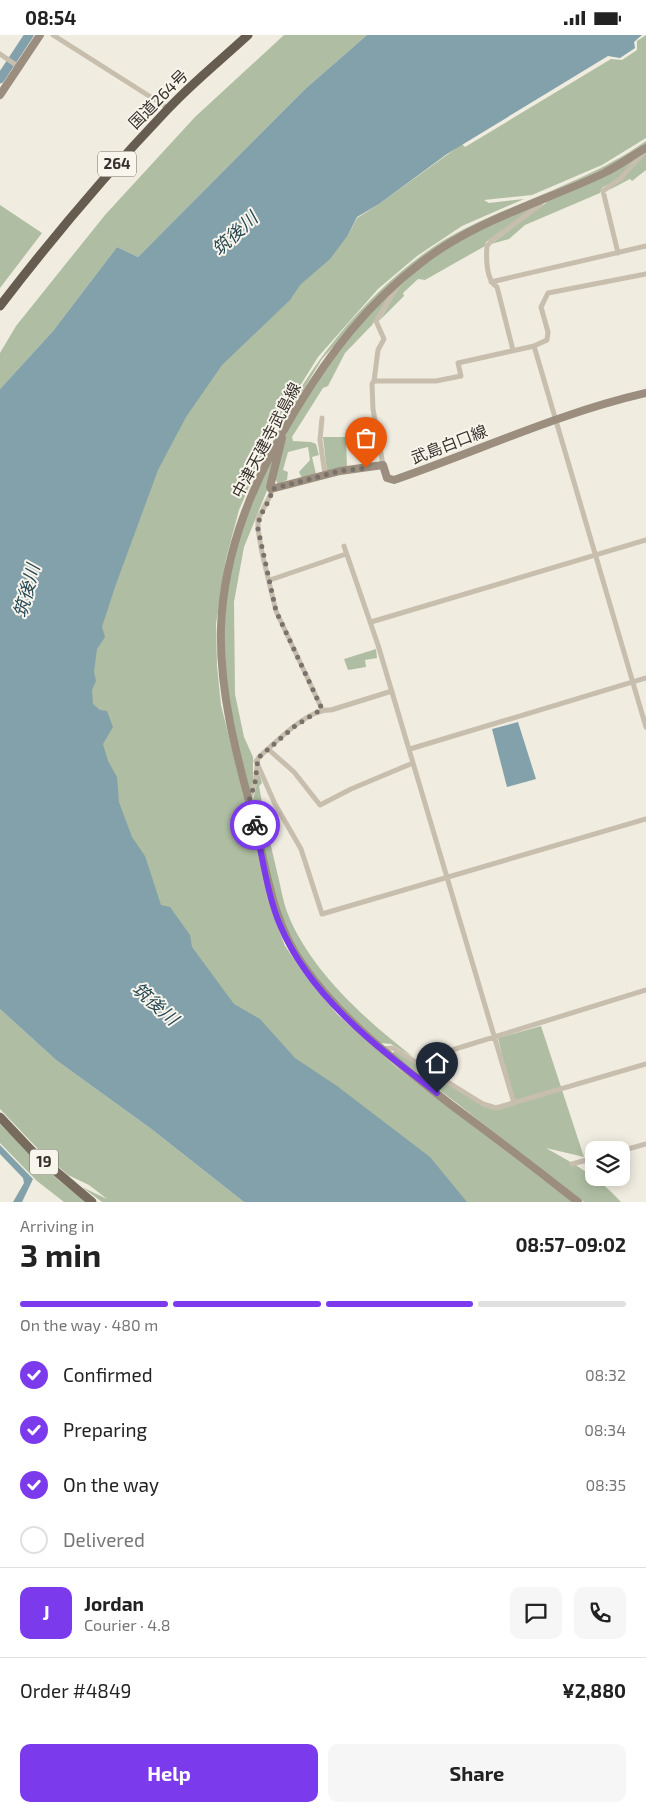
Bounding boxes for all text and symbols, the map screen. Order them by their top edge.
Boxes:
text: 08:54 [25,6,76,29]
street label: 国道264号 [124,65,191,132]
road number: 264 [98,151,136,177]
water label: 筑後川 [207,205,263,260]
street label: 中津天建寺武島線 [227,379,304,501]
pin [345,417,387,468]
street label: 武島白口線 [408,420,490,467]
icon: bag [352,424,380,452]
water label: 筑後川 [8,560,44,620]
courier [230,800,280,850]
icon: bike [241,811,269,839]
water label: 筑後川 [128,977,185,1031]
pin [416,1042,458,1093]
icon: home [423,1049,451,1077]
map controls [585,1141,630,1186]
button: layers [585,1141,630,1186]
road number: 19 [30,1149,58,1175]
text: Arriving in [20,1216,94,1235]
text: 08:57–09:02 [515,1233,626,1256]
text: 3 min [20,1235,101,1273]
text: On the way · 480 m [20,1315,158,1334]
icon: check [20,1361,48,1389]
text: Confirmed [63,1363,153,1386]
text: 08:32 [585,1365,626,1384]
icon: check [20,1416,48,1444]
text: Preparing [63,1418,147,1441]
text: 08:34 [584,1420,626,1439]
icon: check [20,1471,48,1499]
text: On the way [63,1473,159,1496]
text: 08:35 [585,1475,626,1494]
text: Delivered [63,1528,145,1551]
button: chat [510,1587,562,1639]
button: phone [574,1587,626,1639]
text: Jordan [84,1592,144,1615]
text: J [42,1601,50,1624]
text: Courier · 4.8 [84,1615,171,1634]
text: Order #4849 [20,1679,131,1702]
text: ¥2,880 [562,1679,626,1702]
button: Help [20,1744,318,1802]
button: Share [328,1744,626,1802]

